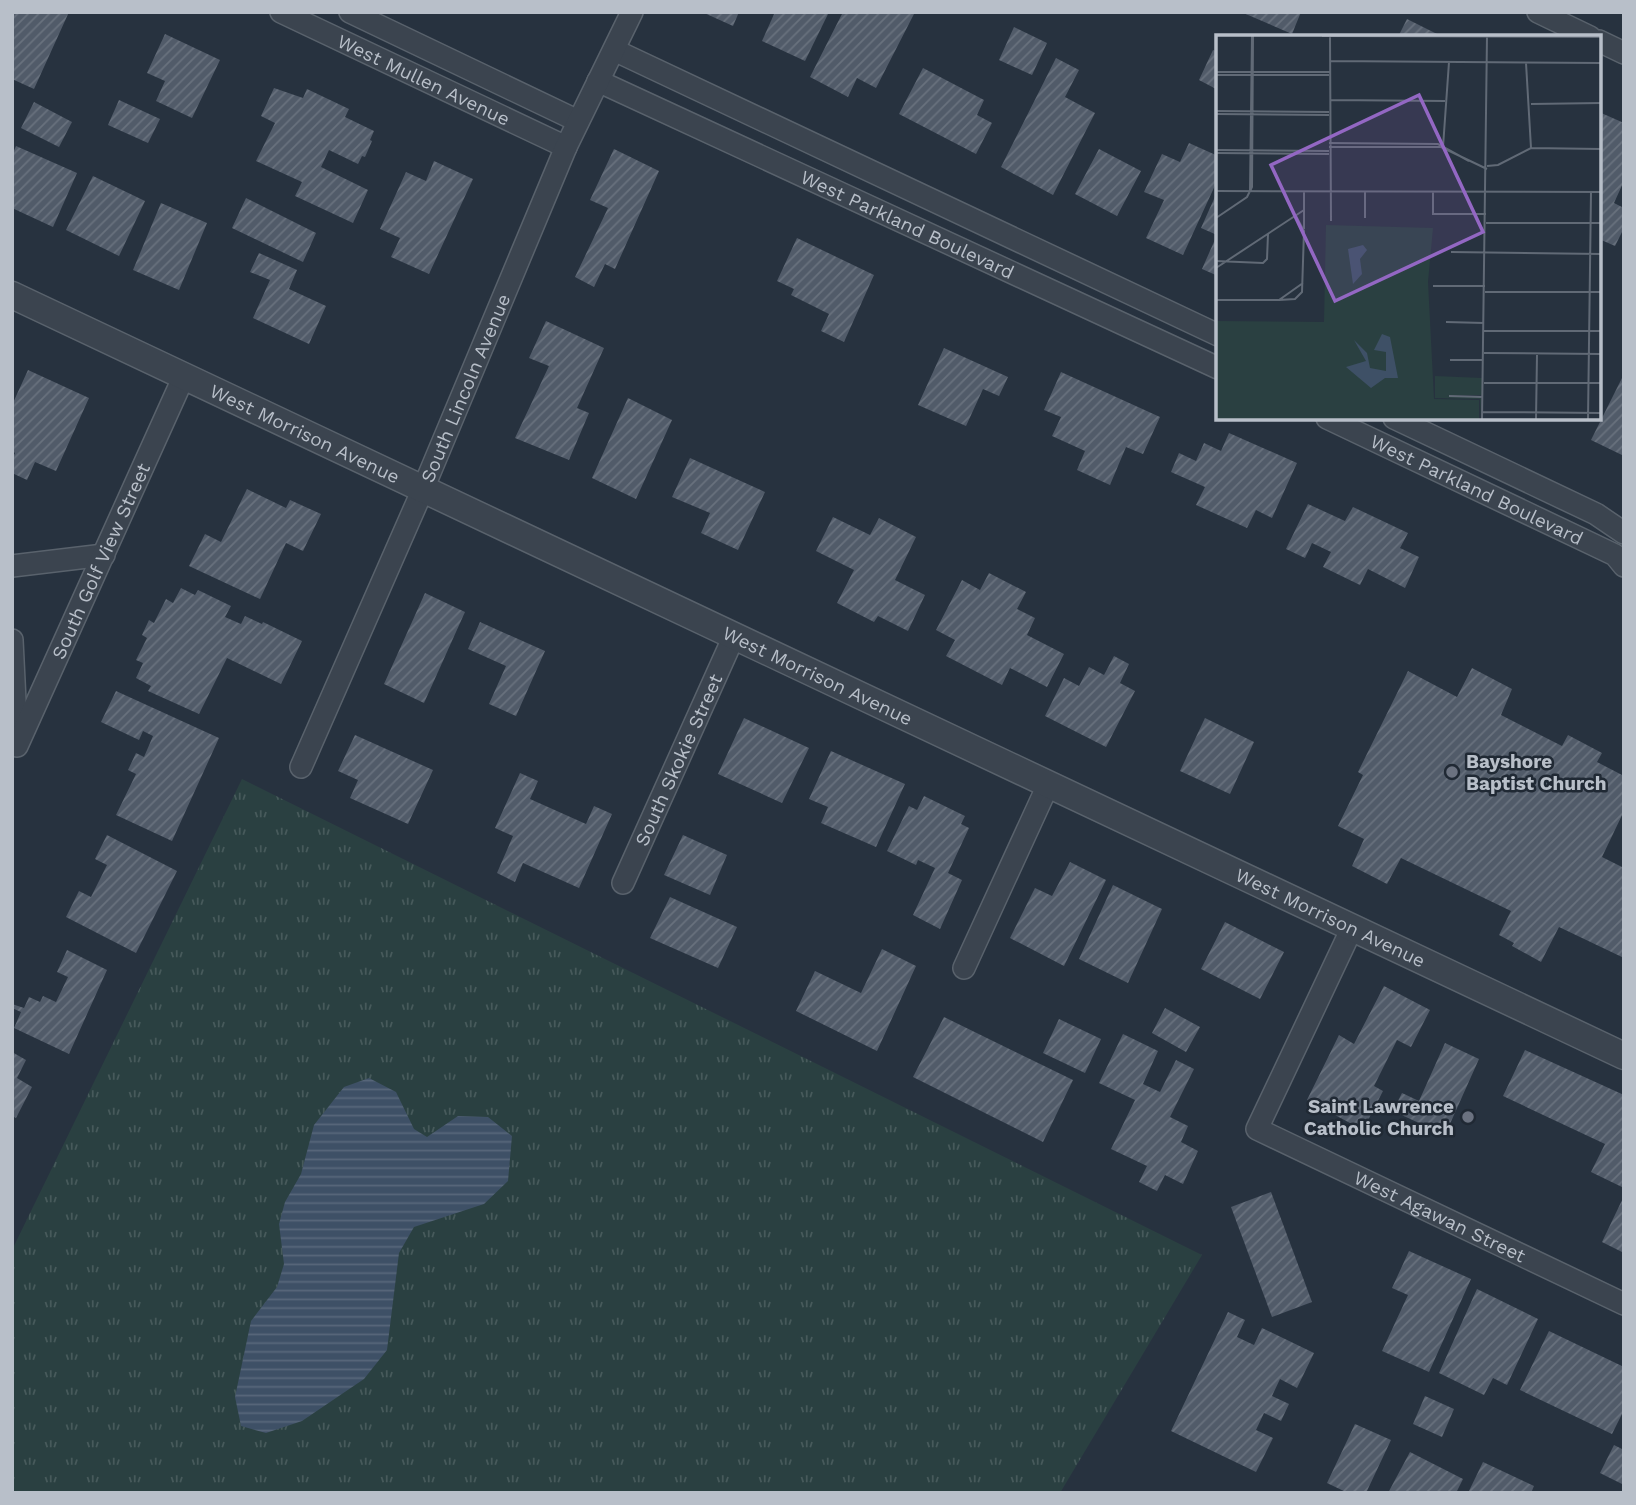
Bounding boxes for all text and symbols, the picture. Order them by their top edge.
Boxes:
street label: West Mullen Avenue [334,29,514,131]
inset map [1216,35,1601,420]
street label: West Parkland Boulevard [797,165,1018,284]
street label: South Lincoln Avenue [416,290,515,486]
street label: West Morrison Avenue [206,379,403,488]
street label: West Parkland Boulevard [1367,429,1587,550]
street label: South Golf View Street [47,460,155,663]
street label: West Morrison Avenue [719,621,916,730]
street label: South Skokie Street [630,670,727,850]
place label: Bayshore Baptist Church [1466,750,1607,795]
marker: Bayshore Baptist Church [1444,764,1460,780]
street label: West Morrison Avenue [1232,863,1429,973]
place label: Saint Lawrence Catholic Church [1304,1095,1454,1140]
marker: Saint Lawrence Catholic Church [1460,1109,1476,1125]
street label: West Agawan Street [1350,1166,1529,1267]

